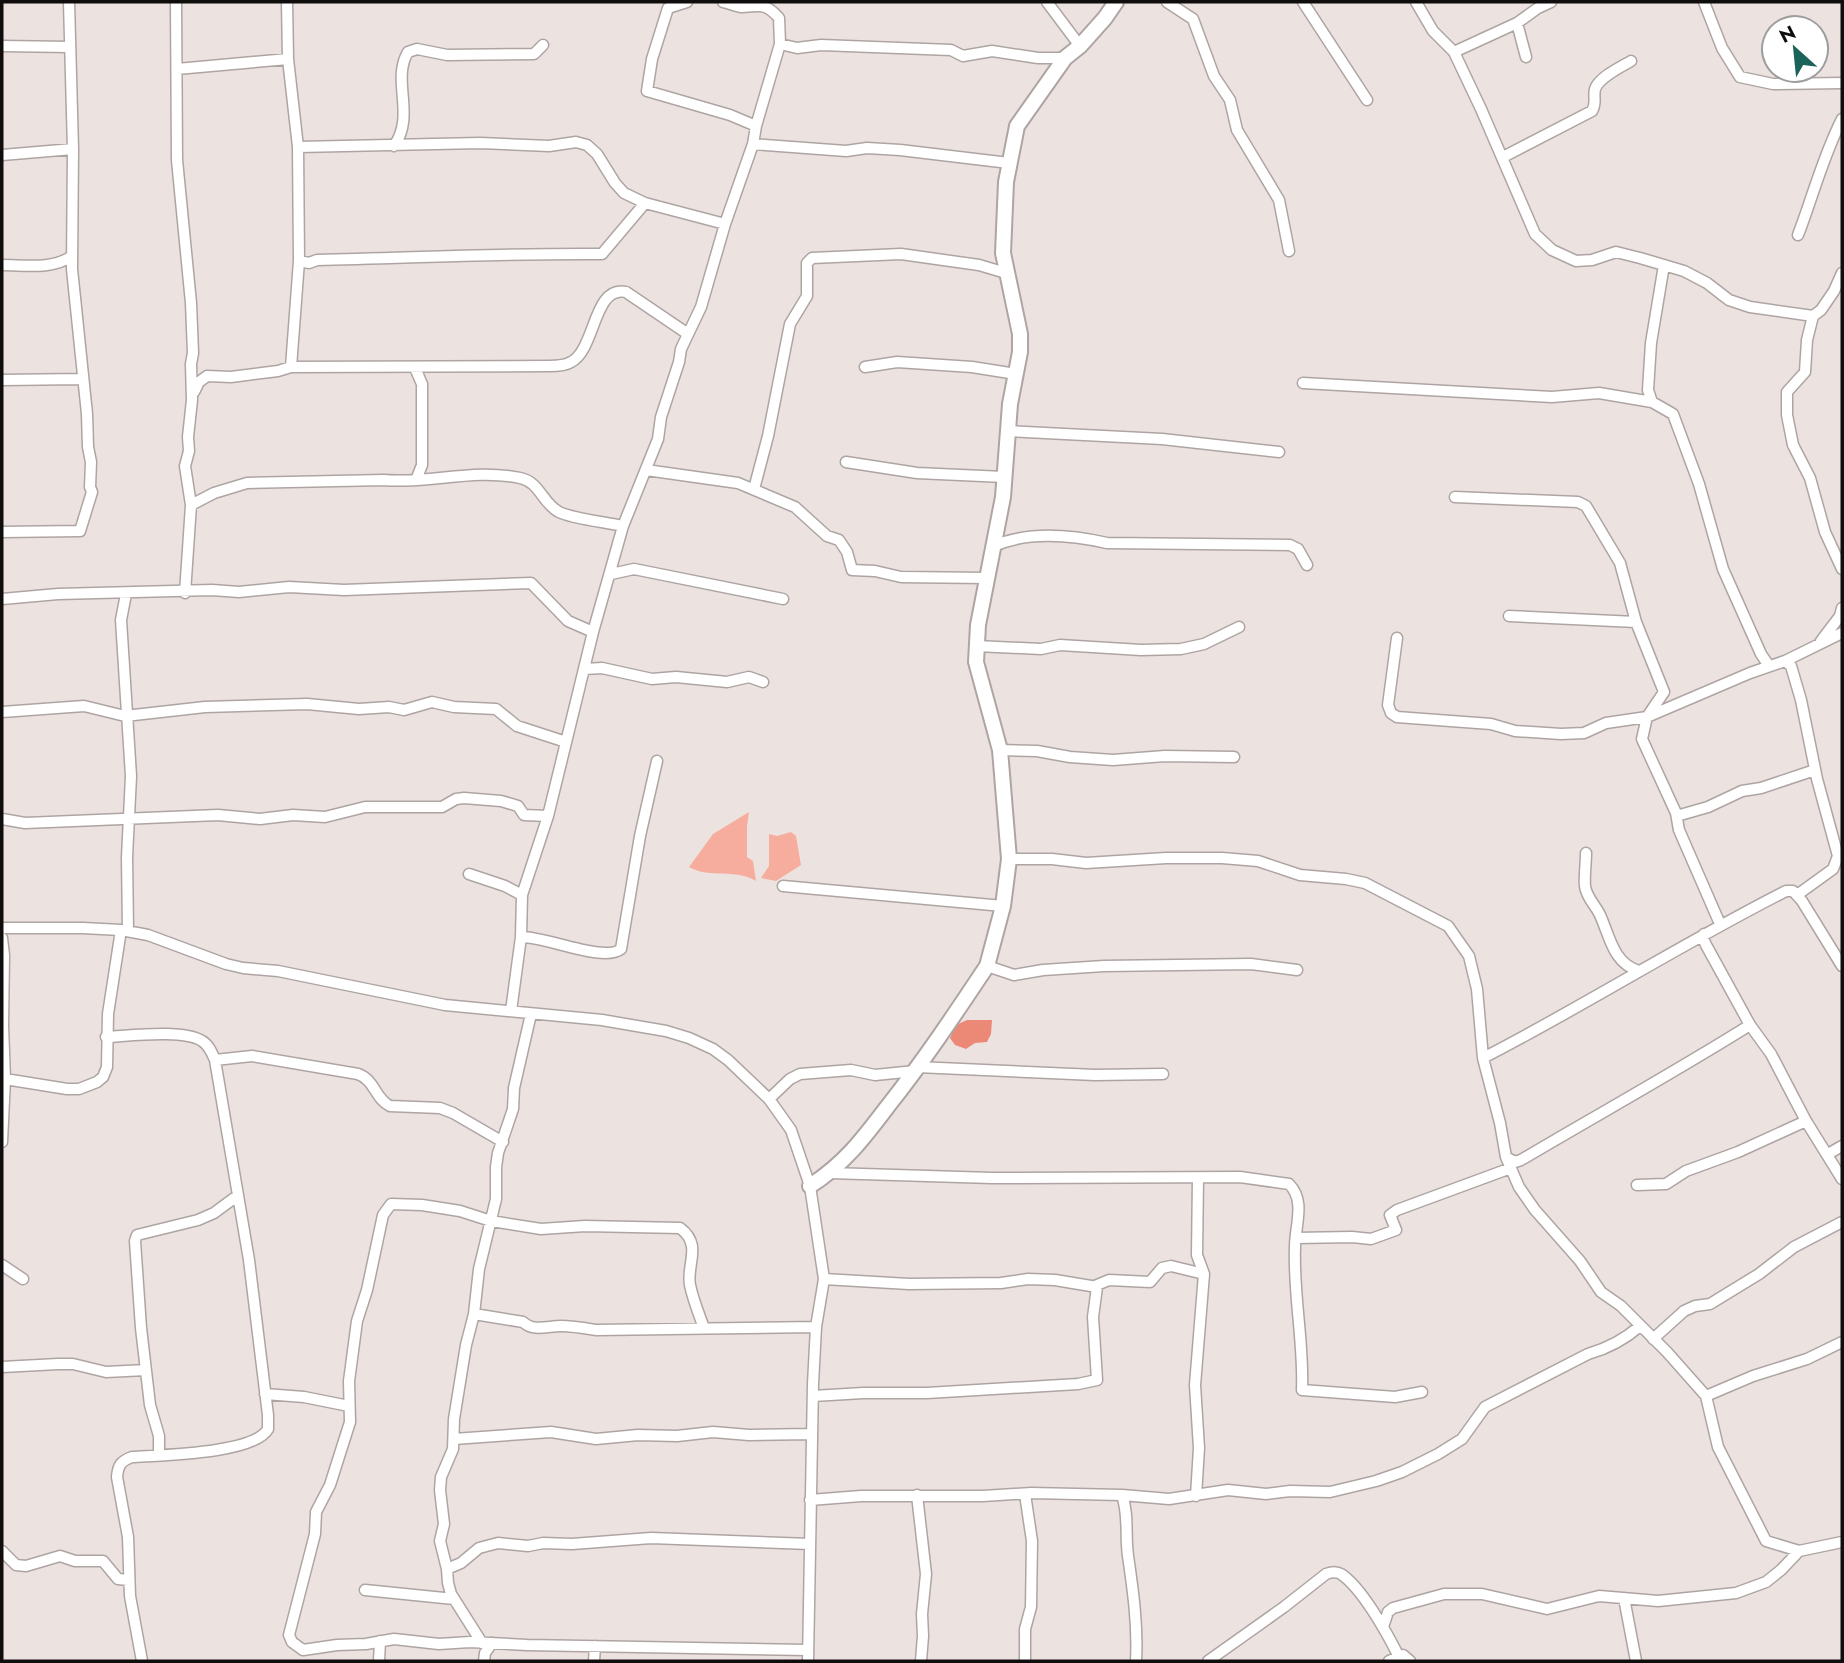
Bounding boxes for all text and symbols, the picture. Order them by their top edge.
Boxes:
north arrow [1760,14,1830,84]
text: N [1775,19,1800,50]

